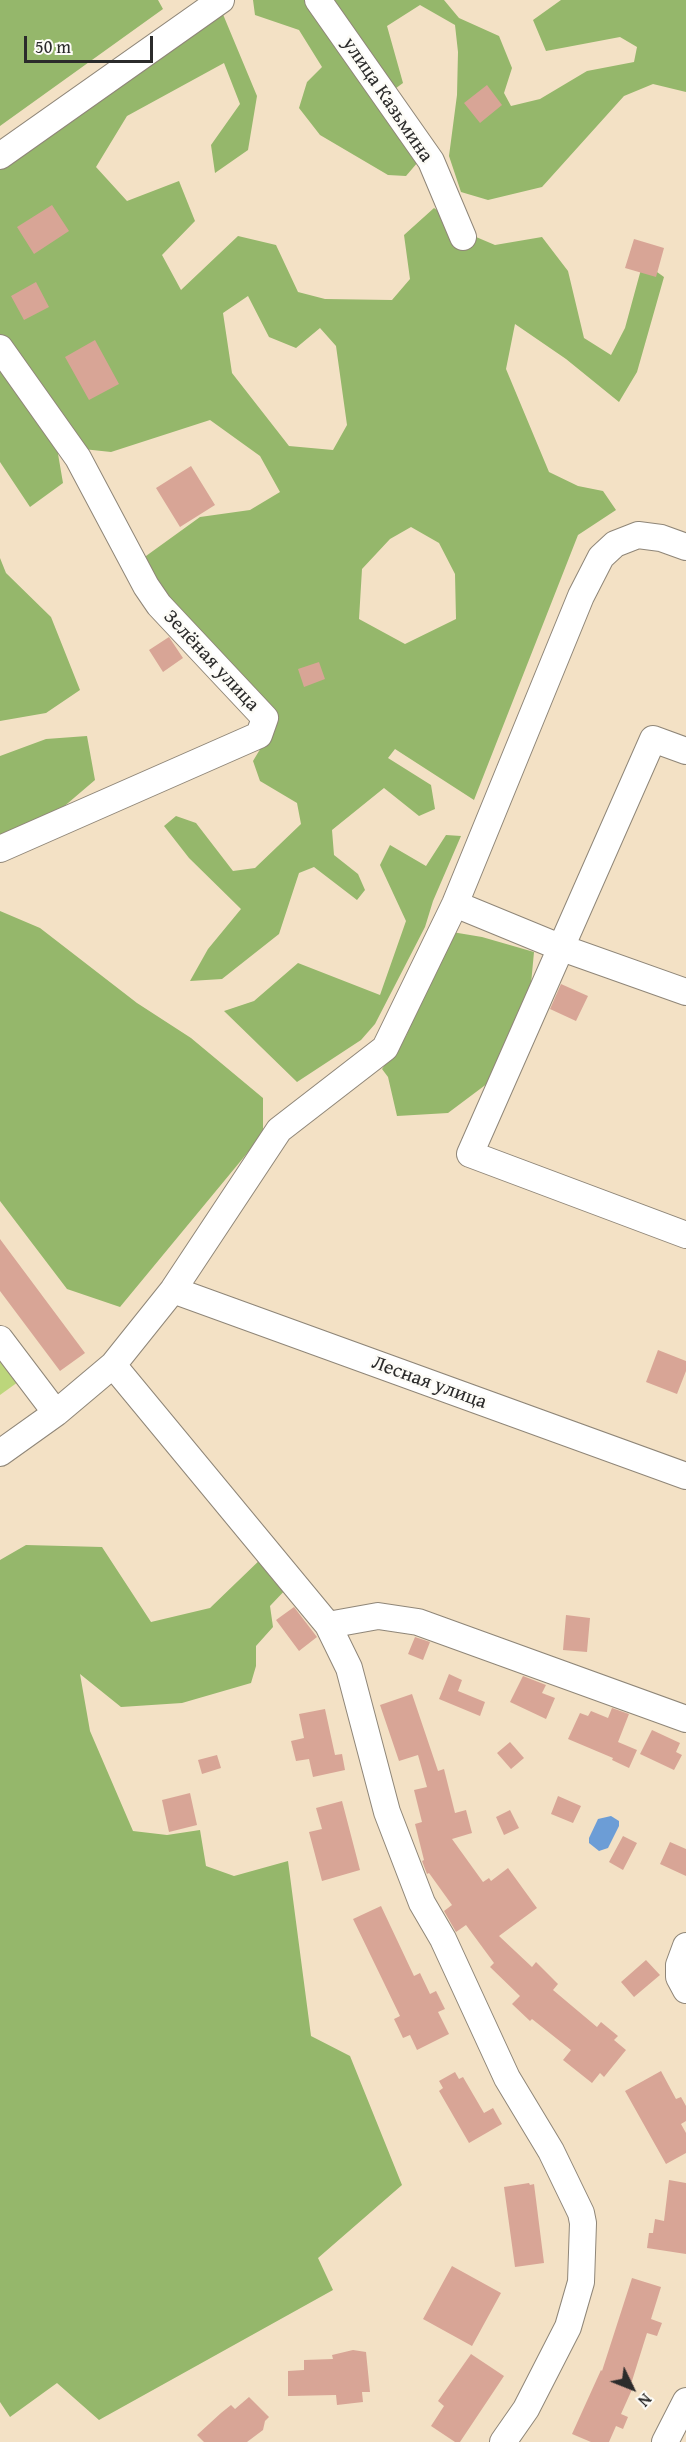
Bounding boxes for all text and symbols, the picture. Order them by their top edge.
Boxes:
scale bar [27,24,156,62]
text: 50 m [35,33,71,60]
street label: улица Казьмина [336,33,438,167]
street label: Зелёная улица [158,605,264,717]
street label: Лесная улица [368,1351,490,1415]
north arrow [602,2358,662,2418]
text: N [633,2388,658,2412]

